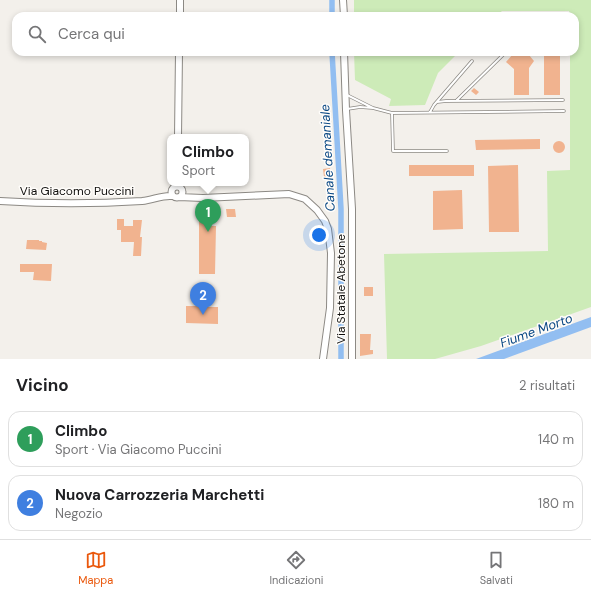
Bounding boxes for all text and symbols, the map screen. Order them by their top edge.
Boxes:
search box [12,12,579,56]
icon: search [26,23,48,45]
text: Cerca qui [58,24,125,44]
water label: Canale demaniale [316,104,339,212]
popup [167,134,249,186]
text: Climbo [182,142,234,162]
text: Sport [182,162,215,179]
street label: Via Giacomo Puccini [20,183,134,199]
pin: 1 [195,199,221,232]
your location [309,225,329,245]
street label: Via Statale Abetone [333,234,349,344]
pin: 2 [190,282,216,315]
water label: Fiume Morto [497,309,575,351]
text: Vicino [16,374,69,396]
text: 2 risultati [519,377,575,394]
text: Climbo [55,421,107,441]
text: 1 [28,431,32,448]
text: 140 m [538,431,574,448]
text: Sport · Via Giacomo Puccini [55,441,222,458]
text: Nuova Carrozzeria Marchetti [55,485,264,505]
text: 2 [26,495,34,512]
text: 180 m [538,495,574,512]
text: Negozio [55,505,103,522]
tab: Mappa [78,549,113,587]
tab: Indicazioni [269,549,323,587]
tab: Salvati [480,549,513,587]

